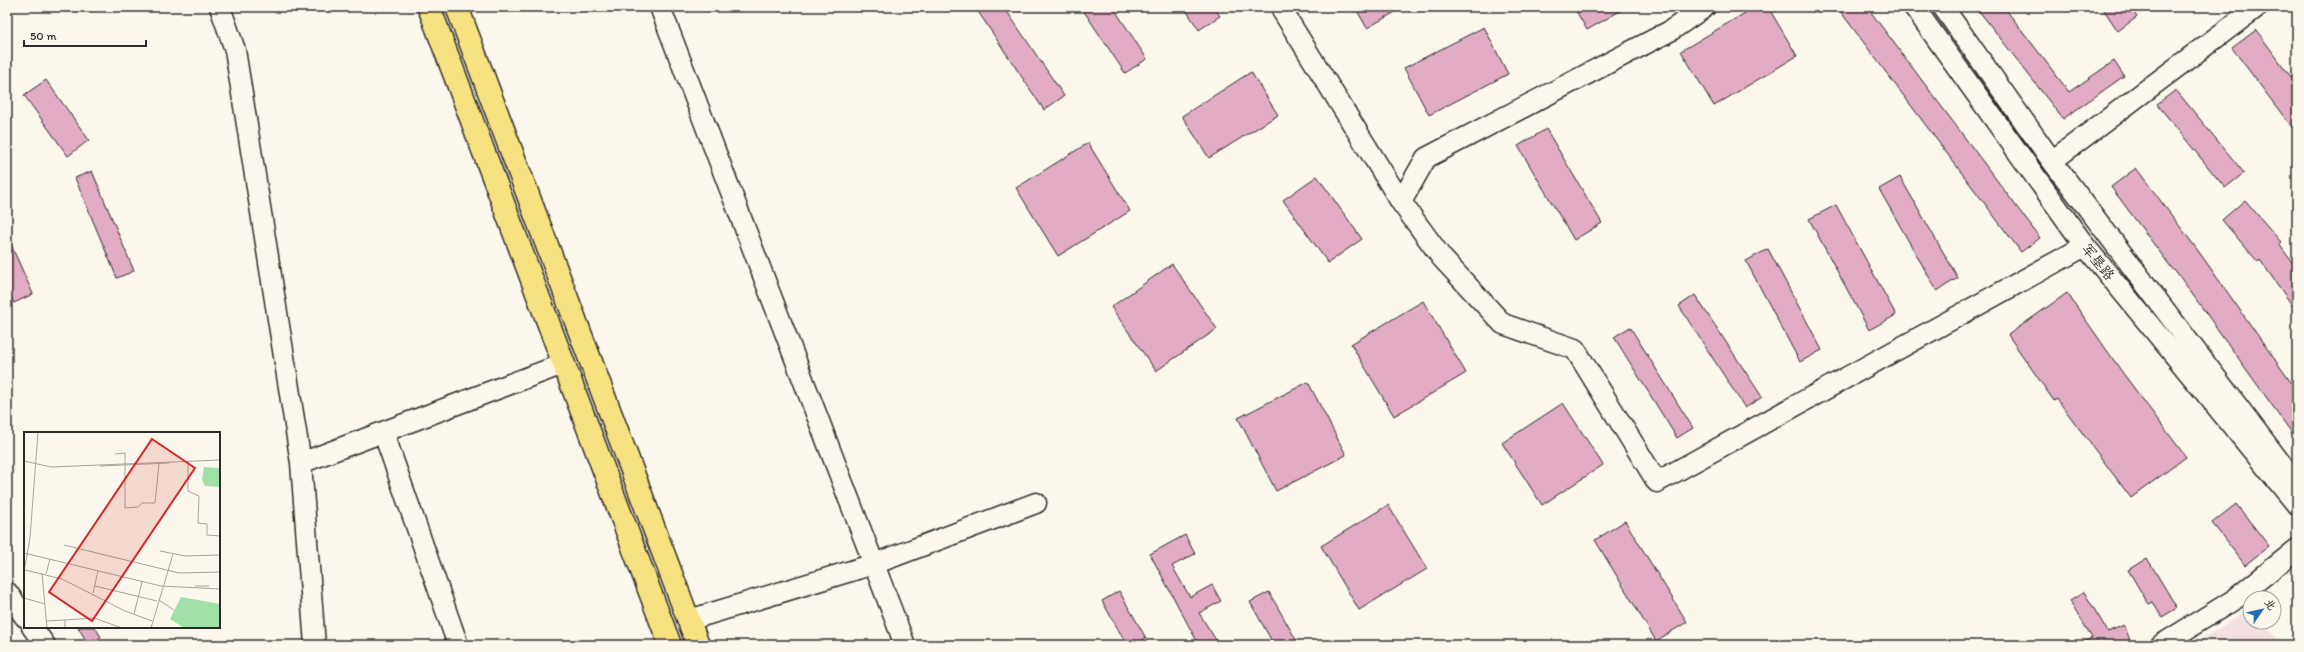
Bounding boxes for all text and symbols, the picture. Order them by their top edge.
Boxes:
scale bar [24,22,146,48]
text: 50 m [30,29,56,43]
street label: 军垦路 [2078,240,2118,284]
inset map [24,432,220,628]
north arrow [2242,590,2282,630]
text: 北 [2261,596,2278,613]

